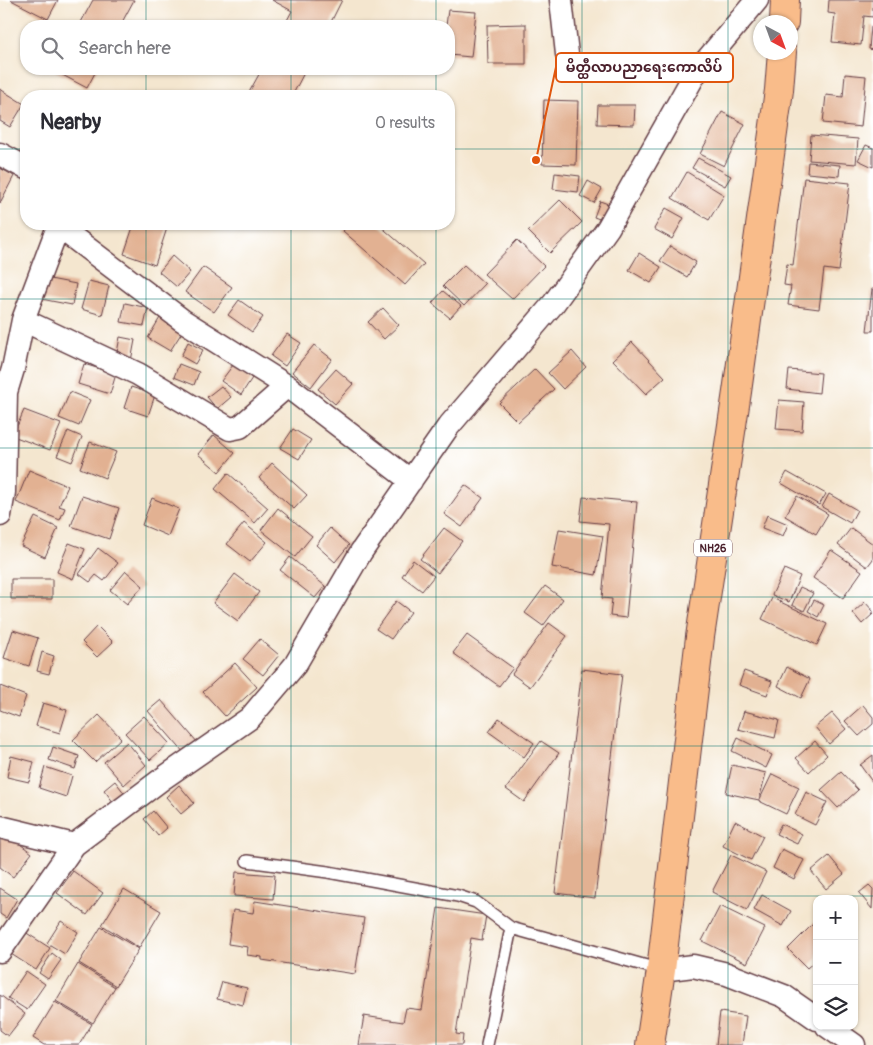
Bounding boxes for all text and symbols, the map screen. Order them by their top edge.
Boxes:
north arrow [753,15,798,60]
search box [20,20,455,75]
icon: search [38,34,66,62]
text: Search here [78,36,171,60]
callout: မိတ္ထီလာပညာရေးကောလိပ် [556,53,733,82]
text: မိတ္ထီလာပညာရေးကောလိပ် [566,57,723,79]
text: Nearby [40,109,101,136]
text: 0 results [375,113,435,133]
road number: NH26 [694,540,732,556]
map controls [813,895,858,1030]
button: + [813,895,858,940]
button: − [813,940,858,985]
button: layers [813,985,858,1030]

